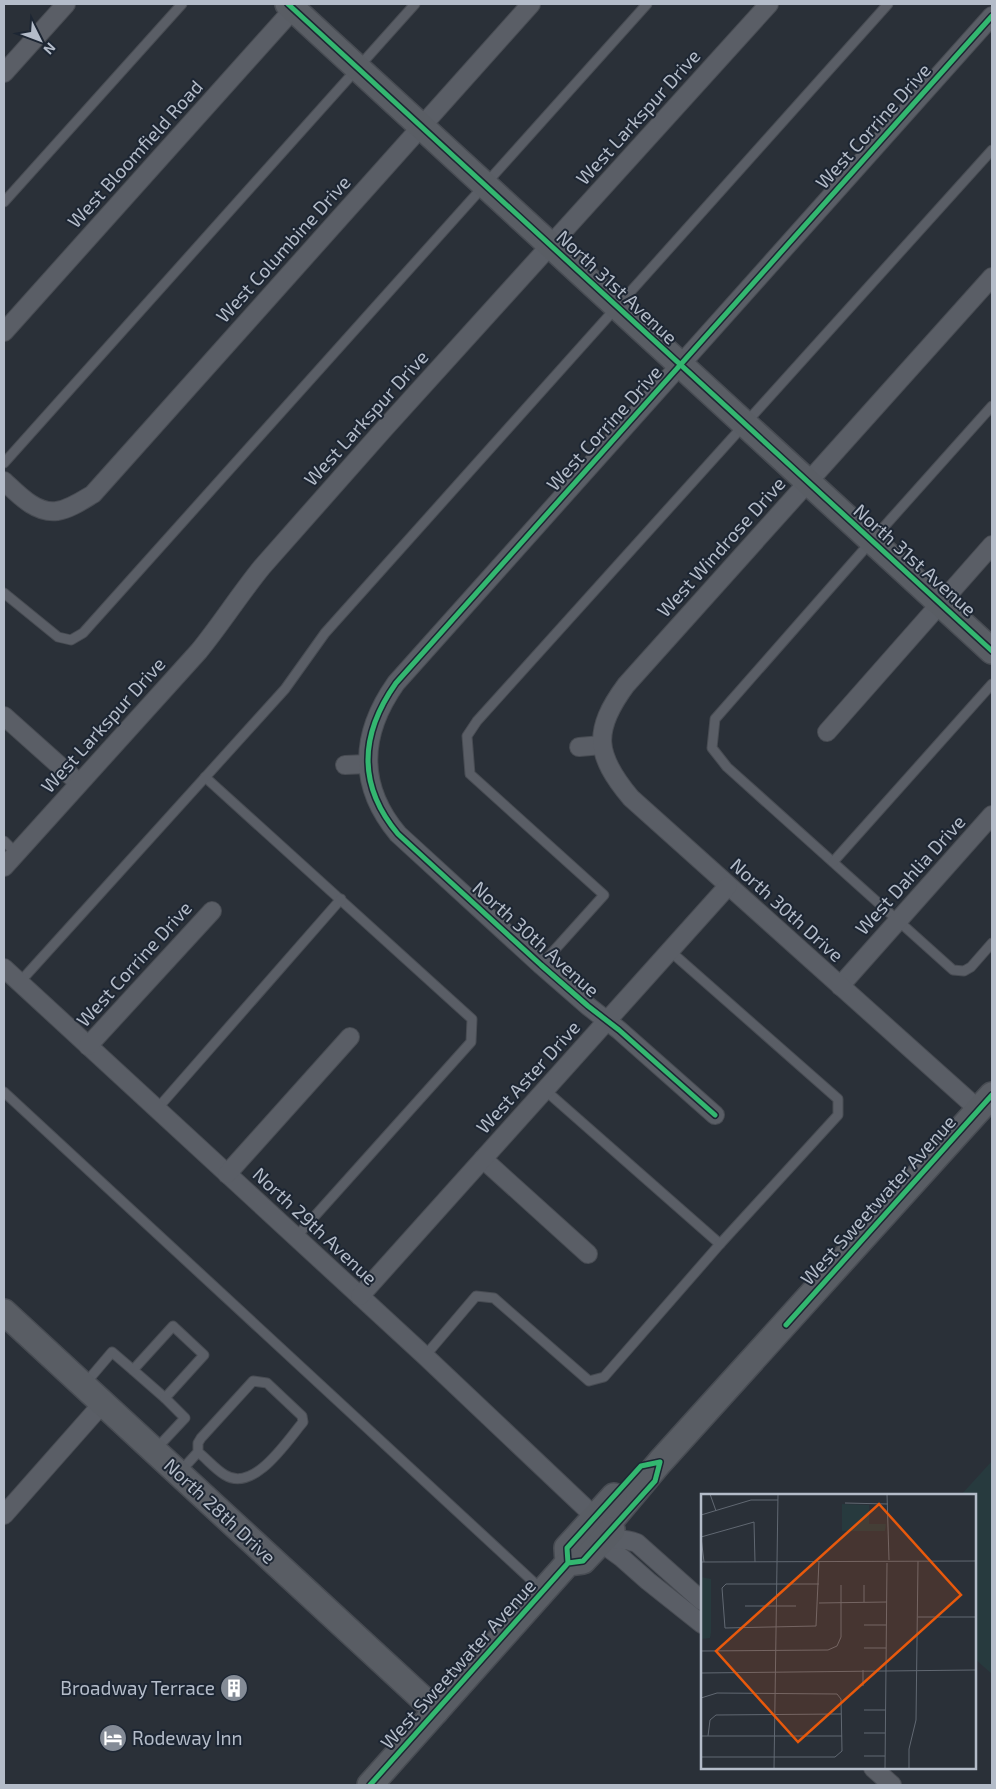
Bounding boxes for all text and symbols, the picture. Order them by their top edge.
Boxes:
north arrow [15,15,65,65]
text: N [40,40,60,58]
street label: West Larkspur Drive [571,44,705,189]
street label: West Corrine Drive [810,58,935,193]
street label: West Bloomfield Road [62,75,207,232]
street label: West Columbine Drive [211,170,355,327]
street label: North 31st Avenue [552,225,683,349]
street label: West Larkspur Drive [299,345,433,490]
street label: West Corrine Drive [541,360,666,495]
street label: West Windrose Drive [652,472,790,622]
street label: North 31st Avenue [849,499,981,621]
street label: West Larkspur Drive [36,652,170,797]
street label: West Dahlia Drive [850,810,969,939]
street label: North 30th Drive [726,853,849,966]
street label: North 30th Avenue [468,876,604,1001]
street label: West Corrine Drive [71,896,196,1031]
street label: West Aster Drive [471,1015,584,1138]
street label: West Sweetwater Avenue [795,1110,960,1289]
street label: North 29th Avenue [248,1162,382,1289]
street label: North 28th Drive [160,1453,281,1568]
inset map [701,1494,976,1769]
street label: West Sweetwater Avenue [375,1574,540,1753]
building icon: Broadway Terrace [219,1673,249,1703]
place label: Broadway Terrace [60,1676,215,1699]
hotel icon: Rodeway Inn [98,1723,128,1753]
place label: Rodeway Inn [132,1726,243,1749]

